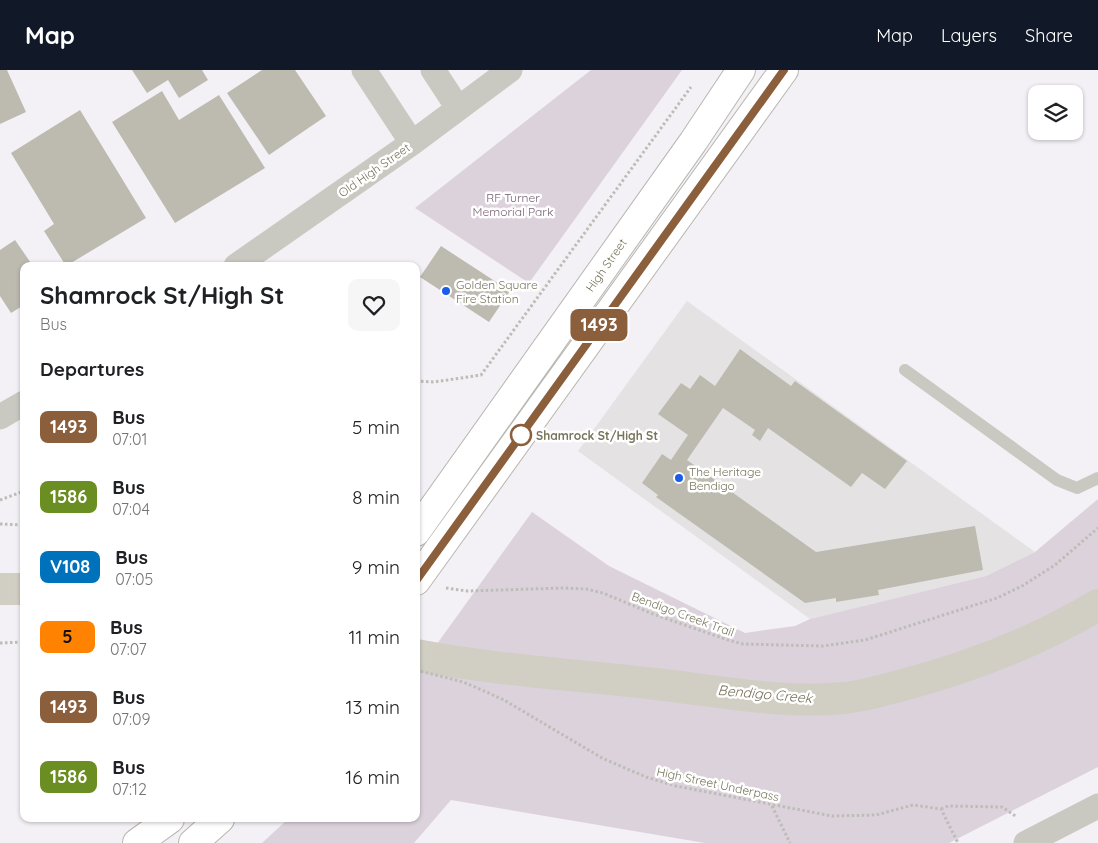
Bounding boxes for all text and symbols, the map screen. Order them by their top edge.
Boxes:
text: Map [25,20,75,50]
text: Map [876,24,913,47]
text: Layers [941,24,997,47]
text: Share [1025,24,1073,47]
map controls [1028,85,1083,140]
button: layers [1028,85,1083,140]
street label: Old High Street [335,140,413,200]
park label: RF Turner Memorial Park [473,190,553,219]
street label: High Street [582,235,630,295]
place label: Golden Square Fire Station [456,277,538,306]
button: heart [348,279,400,331]
text: Shamrock St/High St [40,280,284,310]
marker: Golden Square Fire Station [440,285,452,297]
line badge: 1493 [564,309,634,341]
text: 1493 [580,313,618,336]
text: Bus [40,314,67,334]
text: Departures [40,357,144,381]
text: Bus [112,405,145,429]
text: 1493 [50,415,87,438]
text: 5 min [352,415,400,439]
marker: Shamrock St/High St [510,424,532,446]
place label: Shamrock St/High St [536,428,658,443]
text: 07:01 [112,429,147,449]
place label: The Heritage Bendigo [689,464,761,493]
marker: The Heritage Bendigo [673,472,685,484]
text: Bus [112,475,145,499]
text: 1586 [50,485,87,508]
text: 8 min [352,485,400,509]
text: 07:04 [112,499,150,519]
text: Bus [115,545,148,569]
text: V108 [50,555,90,578]
text: 9 min [352,555,400,579]
text: 07:05 [115,569,153,589]
street label: Bendigo Creek Trail [630,588,736,640]
text: Bus [110,615,143,639]
text: 5 [62,625,73,648]
text: 11 min [348,625,400,649]
text: 07:07 [110,639,147,659]
water label: Bendigo Creek [717,681,815,707]
text: Bus [112,685,145,709]
text: 1493 [50,695,87,718]
text: 13 min [345,695,400,719]
text: 07:09 [112,709,150,729]
text: Bus [112,755,145,779]
street label: High Street Underpass [655,764,781,804]
text: 1586 [50,765,87,788]
text: 16 min [345,765,400,789]
text: 07:12 [112,779,147,799]

